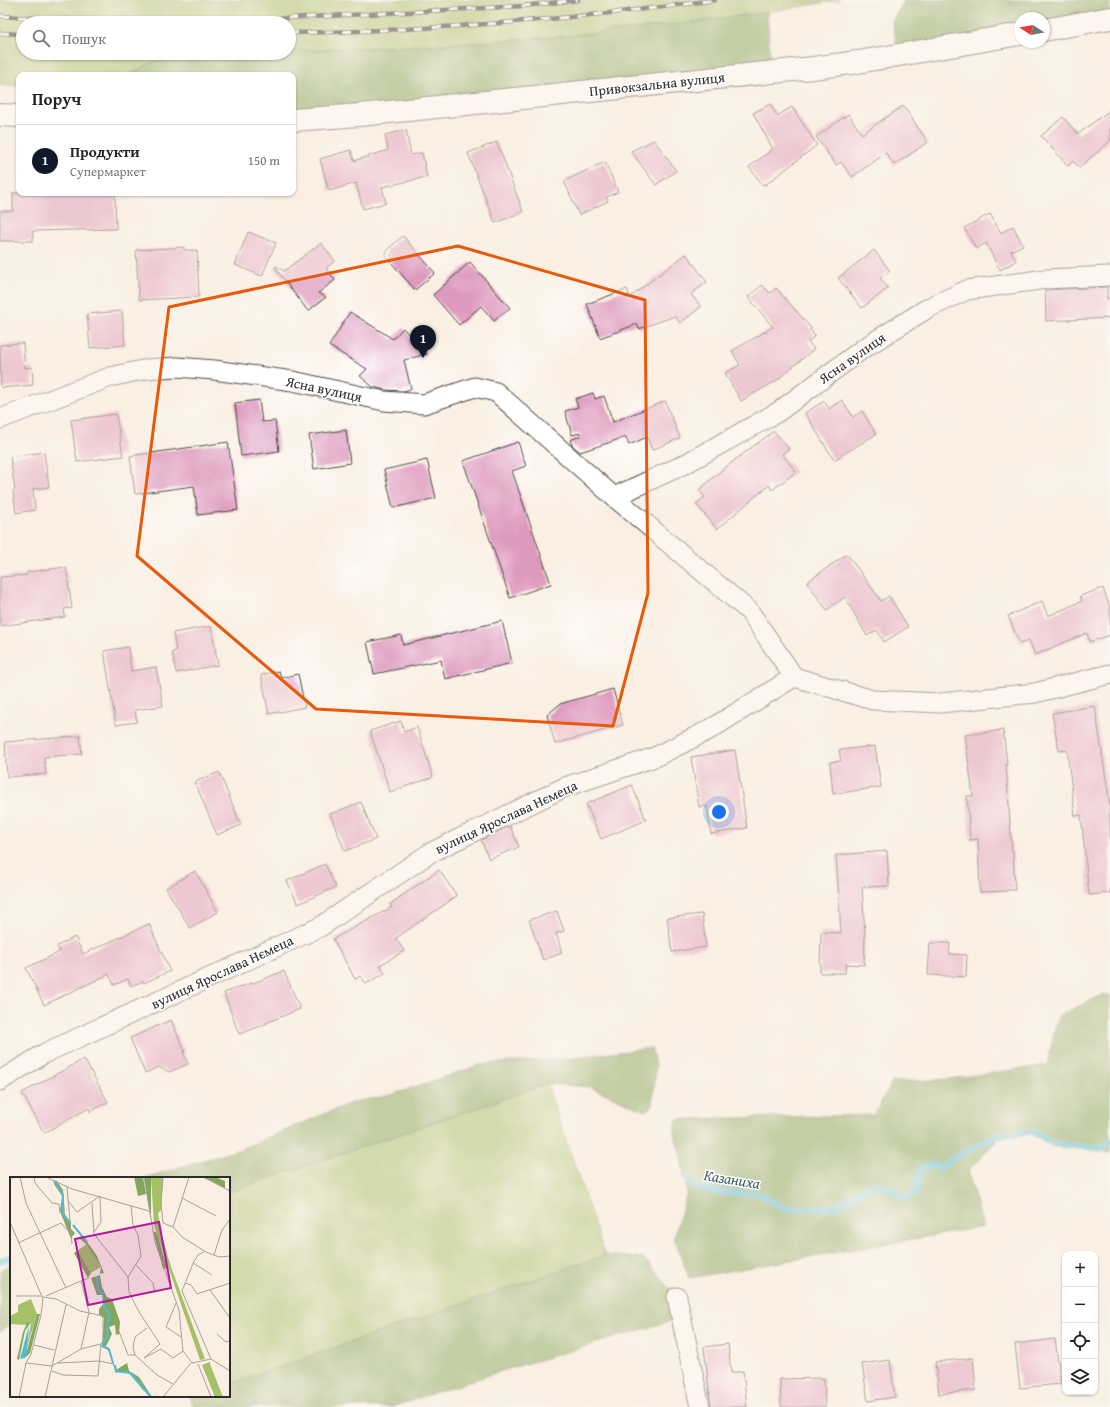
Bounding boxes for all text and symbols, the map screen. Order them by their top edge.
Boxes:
north arrow [1014,12,1050,48]
search box [16,16,296,60]
icon: search [30,27,52,49]
text: Пошук [62,28,106,49]
street label: Привокзальна вулиця [588,67,726,101]
text: Поруч [32,86,81,111]
text: Продукти [70,141,140,162]
text: 1 [42,151,48,170]
text: 150 m [248,151,280,170]
text: Супермаркет [70,162,146,181]
pin: 1 [410,325,436,358]
street label: Ясна вулиця [814,328,889,389]
street label: Ясна вулиця [283,371,364,407]
street label: вулиця Ярослава Нємеца [432,775,581,859]
your location [709,802,729,822]
street label: вулиця Ярослава Нємеца [148,930,297,1014]
water label: Казаниха [702,1164,762,1194]
inset map [10,1177,230,1397]
map controls [1062,1251,1098,1395]
button: + [1062,1251,1098,1287]
button: − [1062,1287,1098,1323]
button: locate [1062,1323,1098,1359]
button: layers [1062,1359,1098,1395]

